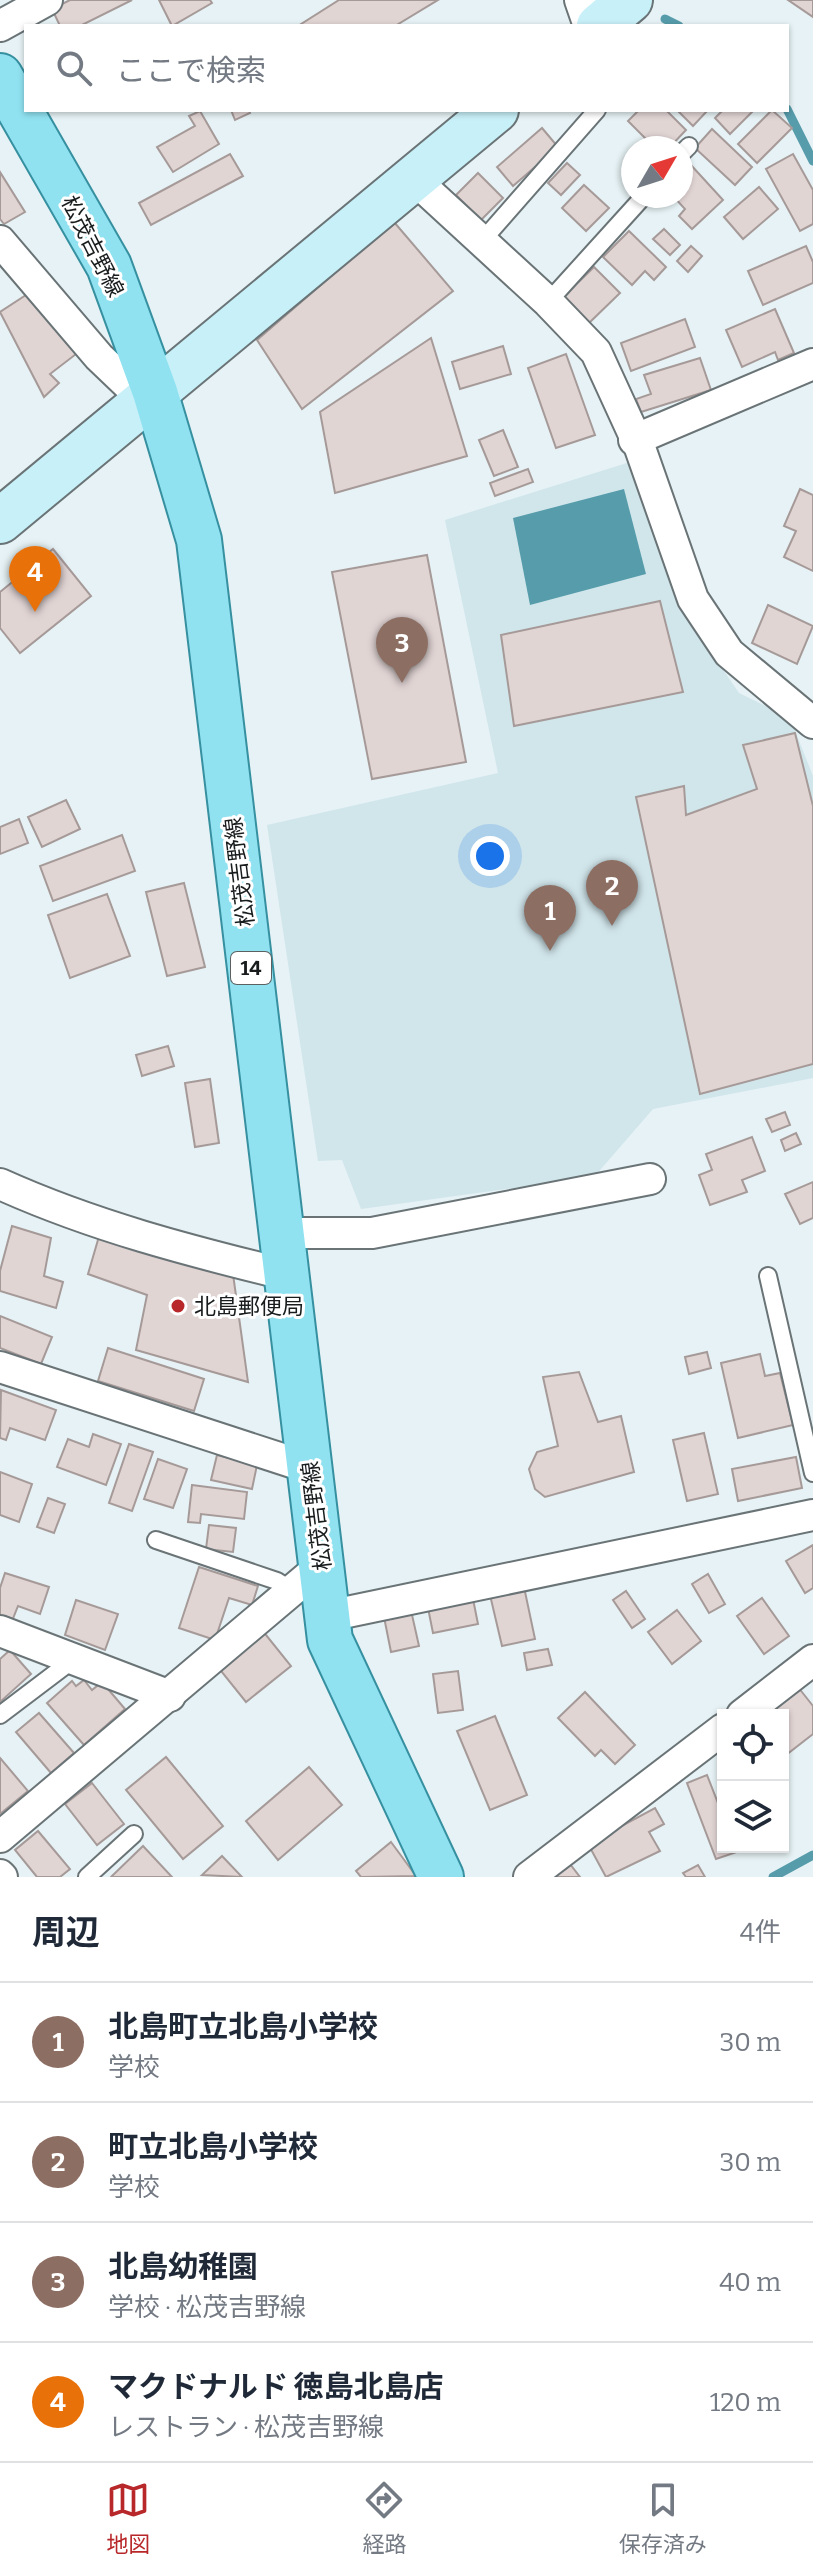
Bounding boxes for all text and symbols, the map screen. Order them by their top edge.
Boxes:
search box [24,24,789,112]
icon: search [52,46,96,90]
text: ここで検索 [116,53,266,89]
north arrow [621,136,693,208]
street label: 松茂吉野線 [56,191,130,301]
pin: 4 [9,546,61,612]
pin: 3 [376,617,428,683]
street label: 松茂吉野線 [219,816,260,928]
your location [470,836,510,876]
pin: 2 [586,860,638,926]
pin: 1 [524,885,576,951]
road number: 14 [231,952,271,984]
place label: 北島郵便局 [194,1293,304,1320]
marker: 北島郵便局 [169,1297,187,1315]
street label: 松茂吉野線 [296,1460,337,1572]
map controls [717,1709,789,1853]
button: locate [717,1709,789,1781]
button: layers [717,1781,789,1853]
text: 周辺 [32,1912,100,1953]
text: 4件 [740,1917,781,1948]
text: 北島町立北島小学校 [108,2009,378,2045]
text: 1 [52,2027,64,2058]
text: 30 m [720,2027,781,2058]
text: 学校 [108,2052,160,2083]
text: 町立北島小学校 [108,2129,318,2165]
text: 2 [51,2147,65,2178]
text: 30 m [720,2147,781,2178]
text: 学校 [108,2172,160,2203]
text: 北島幼稚園 [108,2249,258,2285]
text: 3 [51,2267,65,2298]
text: 40 m [719,2267,781,2298]
text: 学校 · 松茂吉野線 [108,2292,306,2323]
text: マクドナルド 徳島北島店 [108,2369,443,2405]
text: 4 [50,2387,66,2418]
text: 120 m [710,2387,781,2418]
text: レストラン · 松茂吉野線 [108,2412,384,2443]
tab: 地図 [106,2478,150,2558]
tab: 経路 [362,2478,407,2558]
tab: 保存済み [619,2478,707,2558]

